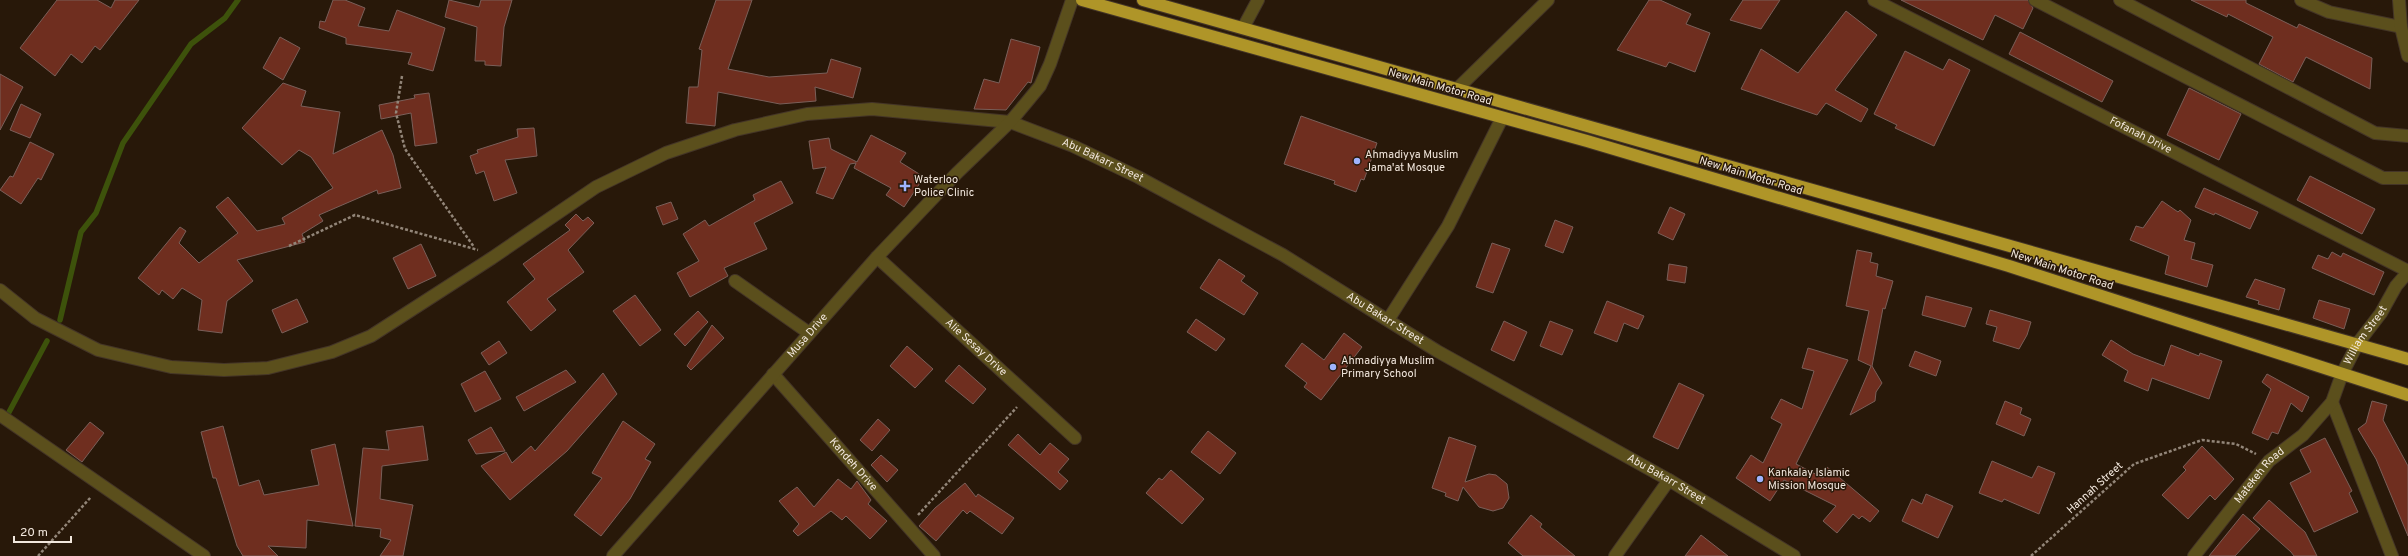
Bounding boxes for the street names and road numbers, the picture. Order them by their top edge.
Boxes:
street label: New Main Motor Road [1387,65,1493,109]
street label: Fofanah Drive [2107,114,2174,157]
street label: Abu Bakarr Street [1060,135,1146,186]
street label: New Main Motor Road [1698,154,1804,198]
street label: New Main Motor Road [2009,247,2115,293]
street label: Abu Bakarr Street [1344,289,1426,348]
street label: William Street [2341,303,2391,367]
street label: Musa Drive [784,310,831,361]
street label: Alie Sesay Drive [942,316,1010,379]
street label: Kandeh Drive [826,435,880,494]
street label: Matekeh Road [2231,445,2287,506]
street label: Abu Bakarr Street [1625,451,1708,508]
street label: Hannah Street [2064,459,2126,517]

